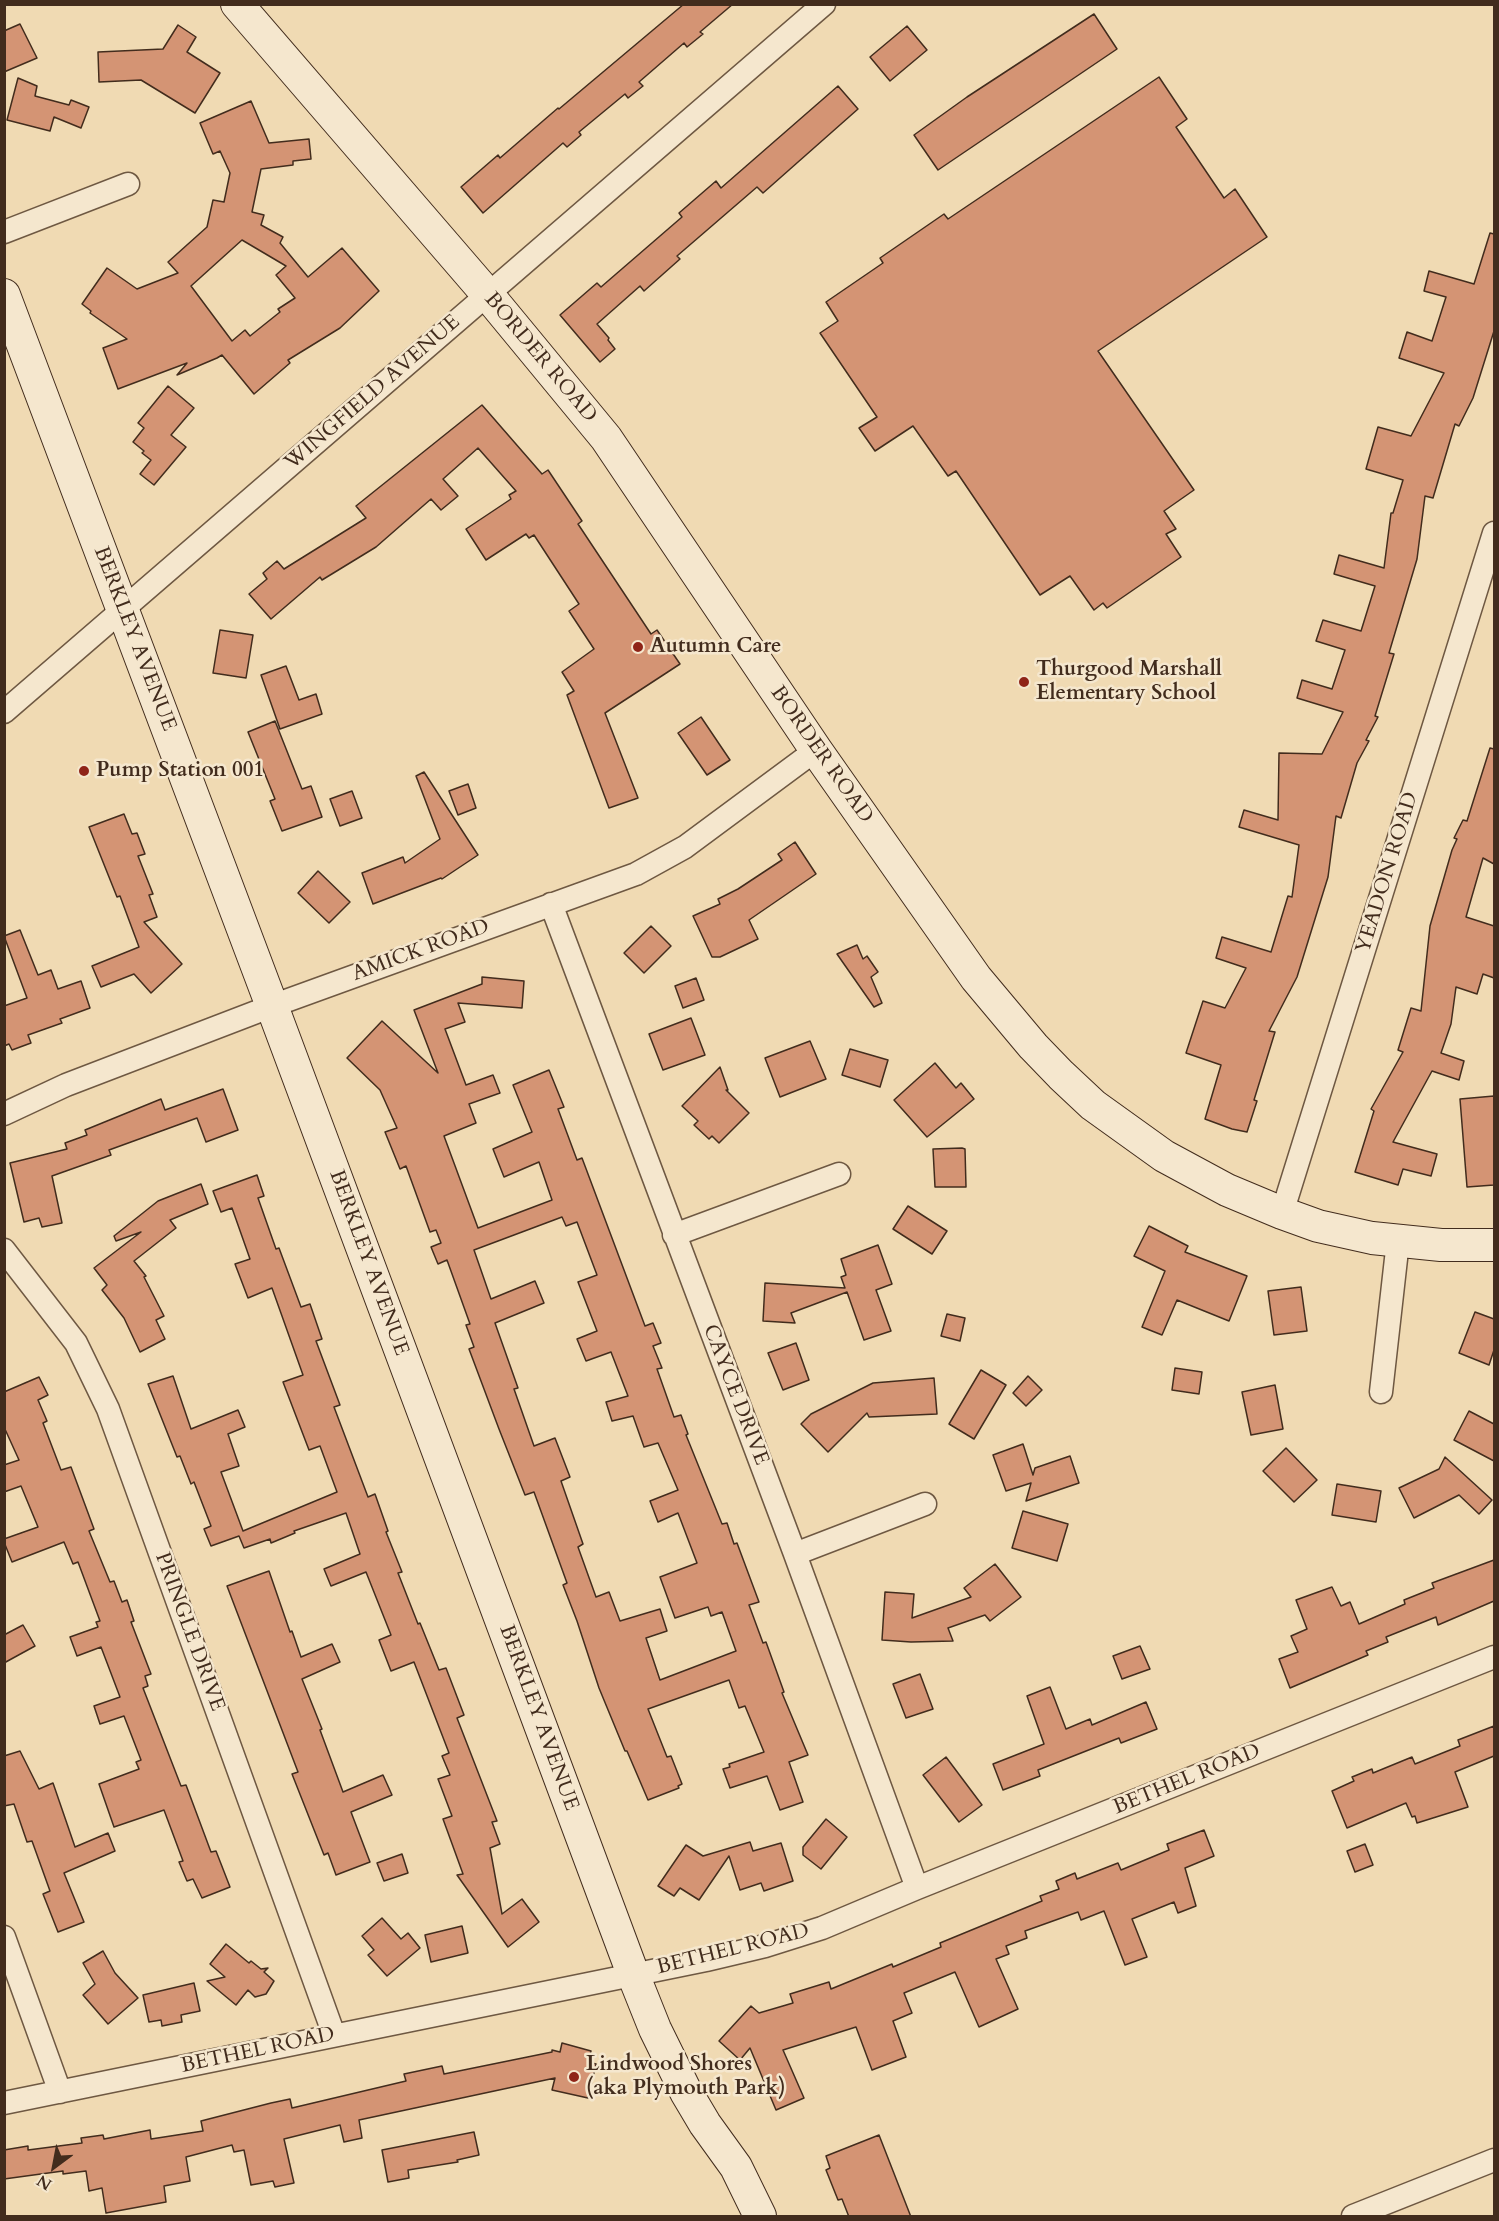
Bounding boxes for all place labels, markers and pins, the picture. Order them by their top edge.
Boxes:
place label: Autumn Care [650,634,781,660]
marker: Autumn Care [631,640,645,654]
place label: Thurgood Marshall Elementary School [1036,657,1222,707]
marker: Thurgood Marshall Elementary School [1017,675,1031,689]
place label: Pump Station 001 [96,758,264,784]
marker: Pump Station 001 [77,764,91,778]
place label: Lindwood Shores (aka Plymouth Park) [586,2052,786,2102]
marker: Lindwood Shores (aka Plymouth Park) [567,2070,581,2084]

